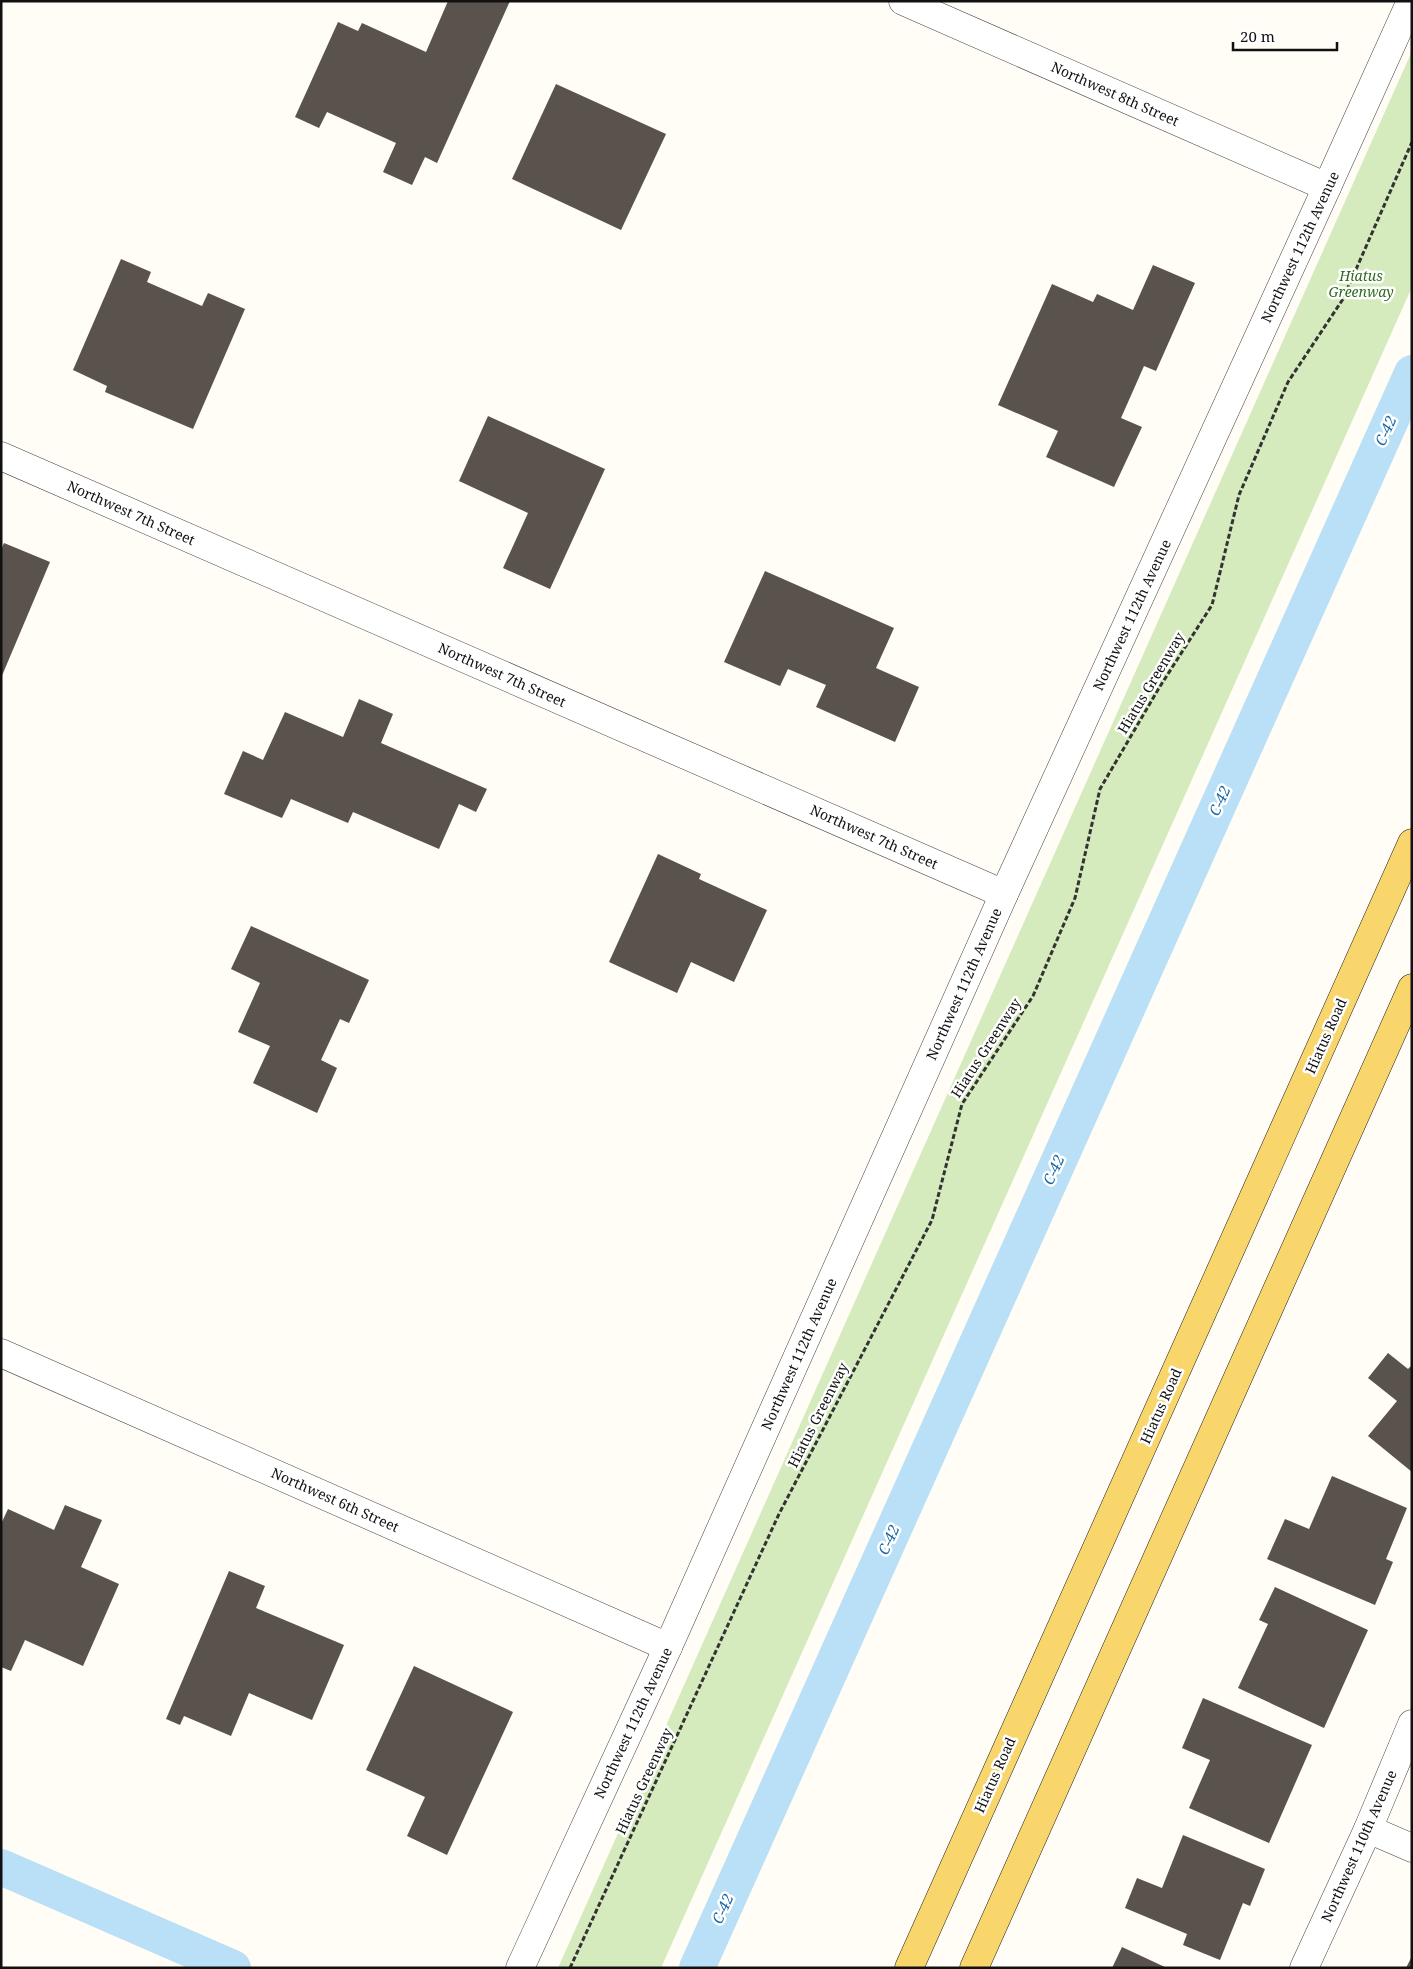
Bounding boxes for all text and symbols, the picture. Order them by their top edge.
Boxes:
scale bar [1233,20,1337,52]
text: 20 m [1240,26,1275,46]
street label: Northwest 8th Street [1048,57,1182,130]
street label: Northwest 112th Avenue [1256,168,1343,325]
park label: Hiatus Greenway [1328,266,1394,301]
water label: C-42 [1370,412,1400,449]
street label: Northwest 7th Street [64,476,198,549]
street label: Northwest 112th Avenue [1088,536,1175,693]
street label: Hiatus Greenway [1113,628,1188,737]
street label: Northwest 7th Street [435,638,569,711]
water label: C-42 [1204,782,1234,819]
street label: Northwest 7th Street [807,800,941,873]
street label: Northwest 112th Avenue [921,905,1006,1063]
street label: Hiatus Greenway [946,994,1025,1101]
street label: Hiatus Road [1300,995,1351,1077]
water label: C-42 [1038,1151,1068,1188]
street label: Northwest 112th Avenue [756,1275,841,1433]
street label: Hiatus Greenway [783,1359,852,1471]
street label: Hiatus Road [1135,1365,1186,1447]
street label: Northwest 6th Street [268,1463,402,1536]
water label: C-42 [873,1521,903,1558]
street label: Northwest 112th Avenue [589,1644,676,1801]
street label: Hiatus Greenway [611,1724,677,1837]
street label: Hiatus Road [969,1734,1020,1816]
street label: Northwest 110th Avenue [1316,1767,1401,1925]
water label: C-42 [707,1890,737,1927]

